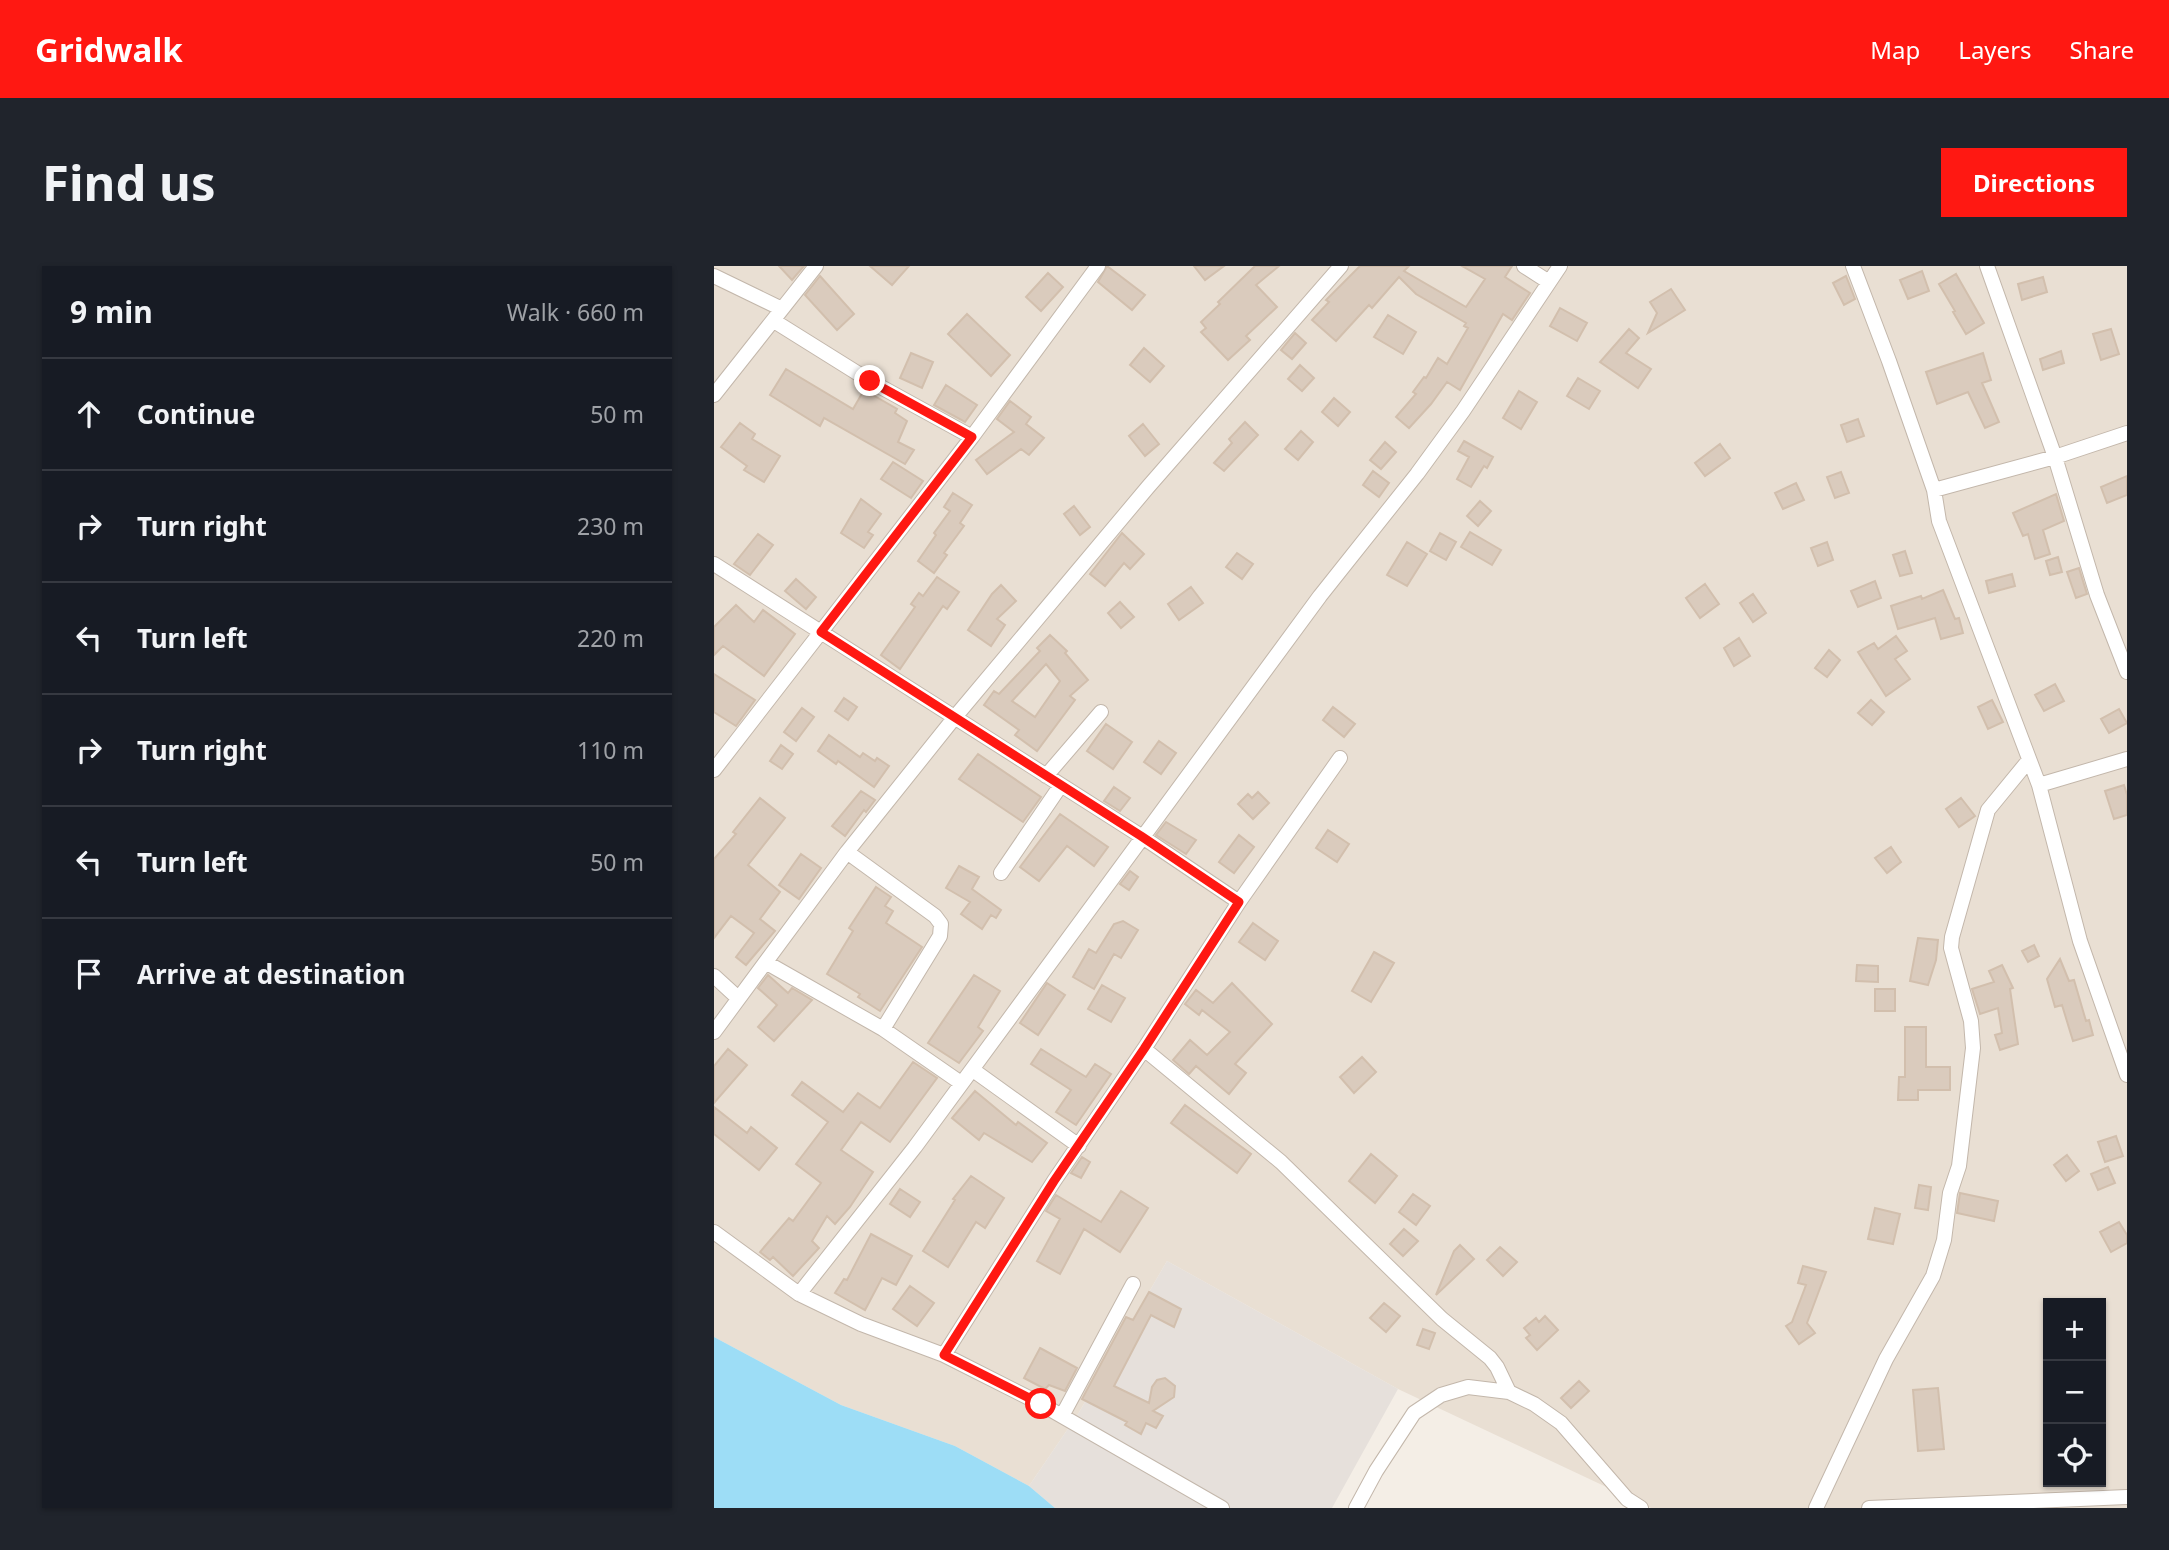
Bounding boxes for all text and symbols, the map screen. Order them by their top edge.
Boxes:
text: Gridwalk [35,27,183,72]
text: Map [1870,33,1920,66]
text: Layers [1958,33,2032,66]
text: Share [2070,33,2134,66]
button: Directions [1941,148,2127,217]
text: Find us [42,149,216,215]
text: 9 min [70,291,153,332]
text: Walk · 660 m [507,296,644,328]
route end [854,365,885,396]
icon: ahead [70,395,108,433]
text: Continue [137,396,255,432]
text: 50 m [590,398,644,430]
icon: right [70,507,108,545]
text: Turn right [137,508,267,544]
text: 230 m [577,510,644,542]
icon: left [70,619,108,657]
text: Turn left [137,620,248,656]
text: 220 m [577,622,644,654]
icon: right [70,731,108,769]
text: Turn right [137,732,267,768]
text: 110 m [577,734,644,766]
icon: left [70,843,108,881]
text: Turn left [137,844,248,880]
text: 50 m [590,846,644,878]
icon: arrive [70,955,108,993]
text: Arrive at destination [137,956,406,992]
map controls [2043,1298,2106,1487]
button: + [2043,1298,2106,1361]
button: − [2043,1361,2106,1424]
route start [1025,1388,1056,1419]
button: locate [2043,1424,2106,1487]

